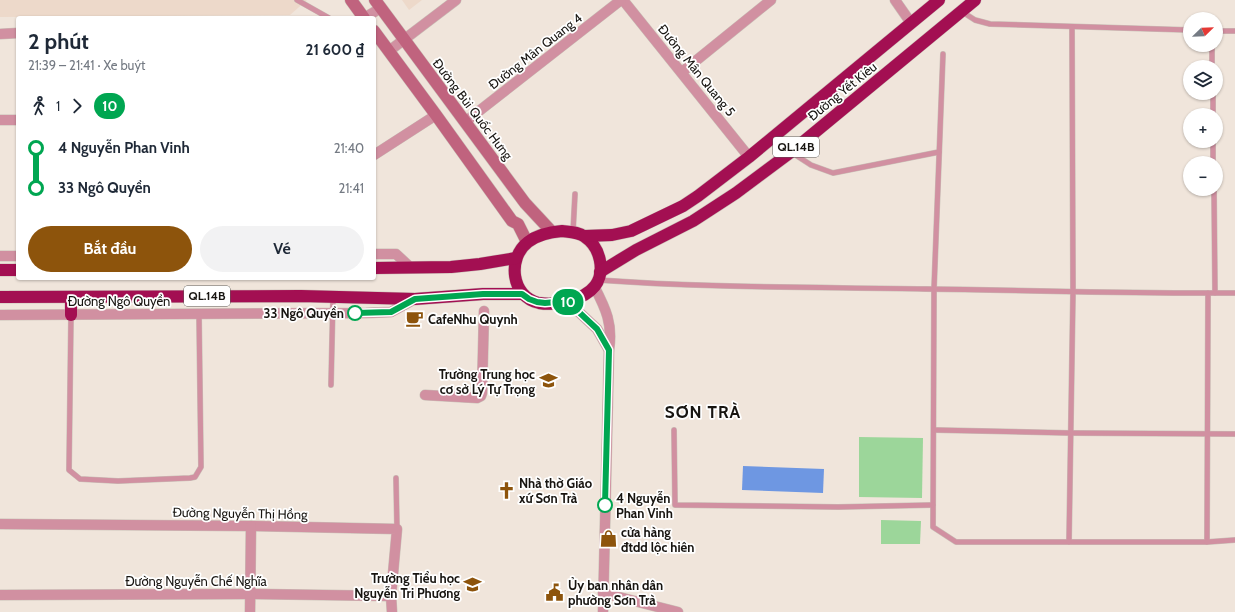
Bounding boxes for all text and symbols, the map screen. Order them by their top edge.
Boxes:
street label: Đường Mân Quang 4 [485,9,585,92]
north arrow [1183,12,1223,52]
map controls [1183,12,1223,196]
street label: Đường Mân Quang 5 [655,21,739,119]
text: 2 phút [28,28,89,55]
text: 21 600 ₫ [306,41,364,59]
street label: Đường Bùi Quốc Hưng [430,55,517,163]
text: 21:39 – 21:41 · Xe buýt [28,57,145,73]
street label: Đường Yết Kiêu [804,58,880,124]
button: layers [1183,60,1223,100]
icon: walk [28,95,50,117]
icon: forward [66,95,88,117]
text: 10 [102,97,117,115]
text: 1 [56,98,60,114]
button: + [1183,108,1223,148]
road number: QL.14B [773,137,819,157]
text: 4 Nguyễn Phan Vinh [58,139,190,157]
text: 21:40 [334,140,364,156]
button: − [1183,156,1223,196]
text: 33 Ngô Quyền [58,179,151,197]
text: 21:41 [338,180,364,196]
button: Bắt đầu [28,226,192,272]
button: Vé [200,226,364,272]
road number: QL.14B [184,286,230,306]
line badge: 10 [550,289,586,315]
street label: Đường Ngô Quyền [68,293,170,309]
text: 10 [560,293,576,311]
place label: 33 Ngô Quyền [264,305,344,321]
marker: 33 Ngô Quyền [347,305,363,321]
cafe icon: CafeNhu Quynh [405,309,425,329]
place label: CafeNhu Quynh [428,311,518,327]
place label: Trường Trung học cơ sở Lý Tự Trọng [439,366,535,397]
school or university icon: Trường Trung học cơ sở Lý Tự Trọng [538,371,558,391]
district label: SƠN TRÀ [665,402,741,422]
place label: Nhà thờ Giáo xứ Sơn Trà [519,475,593,506]
church icon: Nhà thờ Giáo xứ Sơn Trà [496,480,516,500]
place label: 4 Nguyễn Phan Vinh [616,490,673,521]
marker: 4 Nguyễn Phan Vinh [597,497,613,513]
street label: Đường Nguyễn Thị Hồng [172,504,308,522]
place label: cửa hàng đtdd lộc hiên [621,524,694,555]
shop icon: cửa hàng đtdd lộc hiên [598,529,618,549]
place label: Trường Tiểu học Nguyễn Tri Phương [354,570,460,601]
street label: Đường Nguyễn Chế Nghĩa [125,573,268,589]
school or university icon: Trường Tiểu học Nguyễn Tri Phương [463,575,483,595]
place label: Ủy ban nhân dân phường Sơn Trà [568,577,663,608]
public building icon: Ủy ban nhân dân phường Sơn Trà [545,582,565,602]

